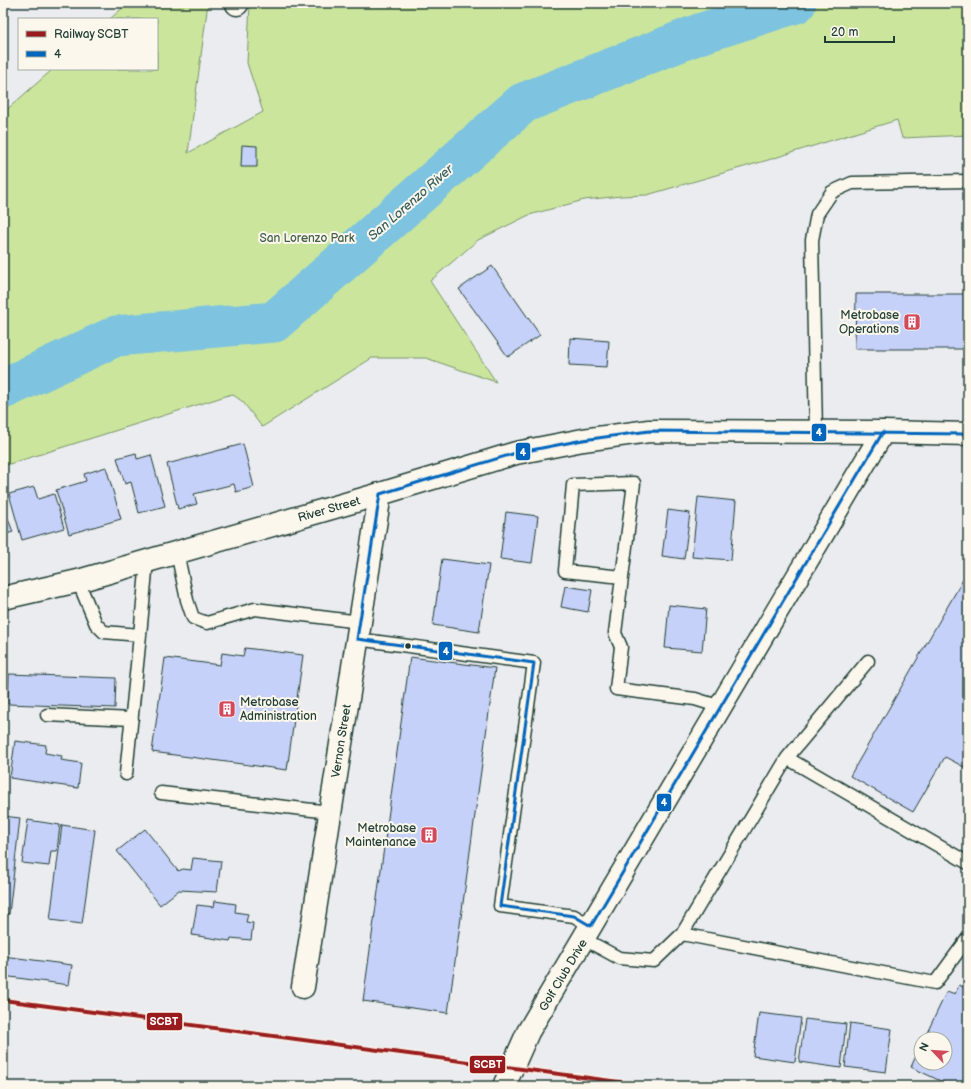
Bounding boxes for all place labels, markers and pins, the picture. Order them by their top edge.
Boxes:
place label: Metrobase Operations [839,308,899,337]
building icon: Metrobase Operations [902,312,922,332]
unlabelled marker [403,641,413,651]
place label: Metrobase Administration [240,695,317,724]
building icon: Metrobase Administration [217,699,237,719]
place label: Metrobase Maintenance [345,821,416,850]
building icon: Metrobase Maintenance [419,825,439,845]

